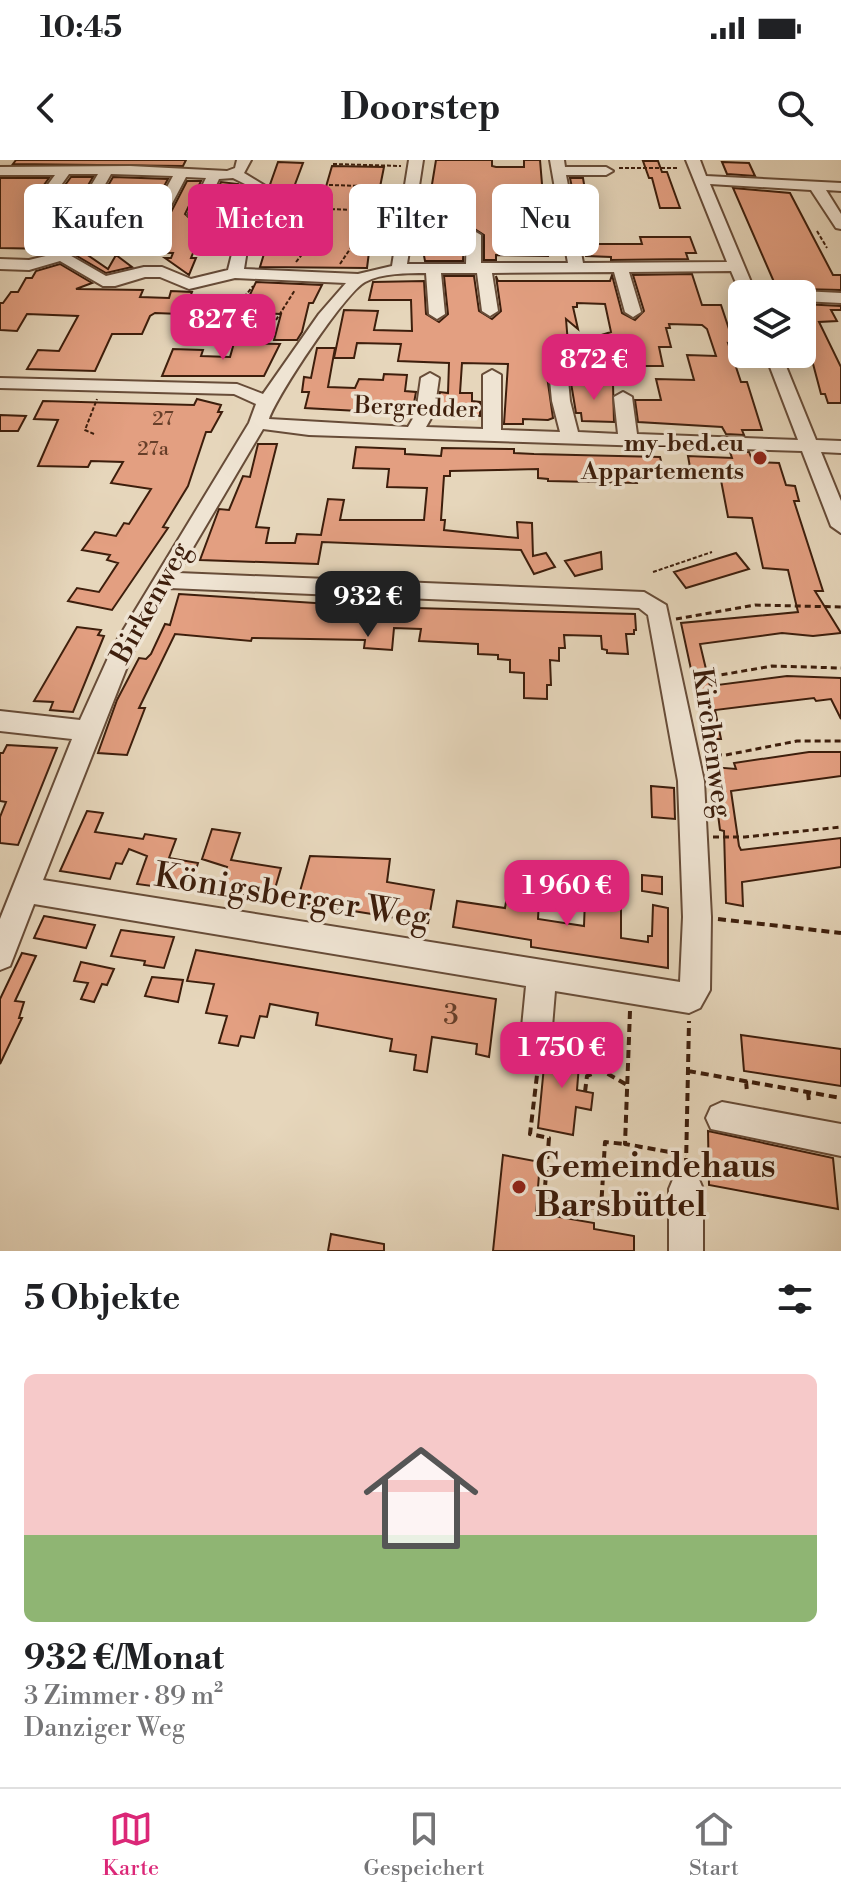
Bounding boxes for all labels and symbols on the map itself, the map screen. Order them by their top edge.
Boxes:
pin: 827 € [167,294,279,362]
pin: 872 € [538,334,650,402]
street label: Bergredder [352,391,479,425]
house number: 27 [152,407,174,432]
place label: my-bed.eu Appartements [580,429,744,487]
house number: 27a [137,437,170,462]
marker: my-bed.eu Appartements [751,449,769,467]
street label: Birkenweg [103,536,199,671]
pin: 932 € [312,571,424,639]
street label: Kirchenweg [684,666,740,820]
street label: Königsberger Weg [151,855,433,940]
pin: 1 960 € [493,860,641,928]
house number: 3 [443,998,459,1033]
pin: 1 750 € [488,1022,636,1090]
place label: Gemeindehaus Barsbüttel [535,1146,776,1227]
marker: Gemeindehaus Barsbüttel [510,1178,528,1196]

